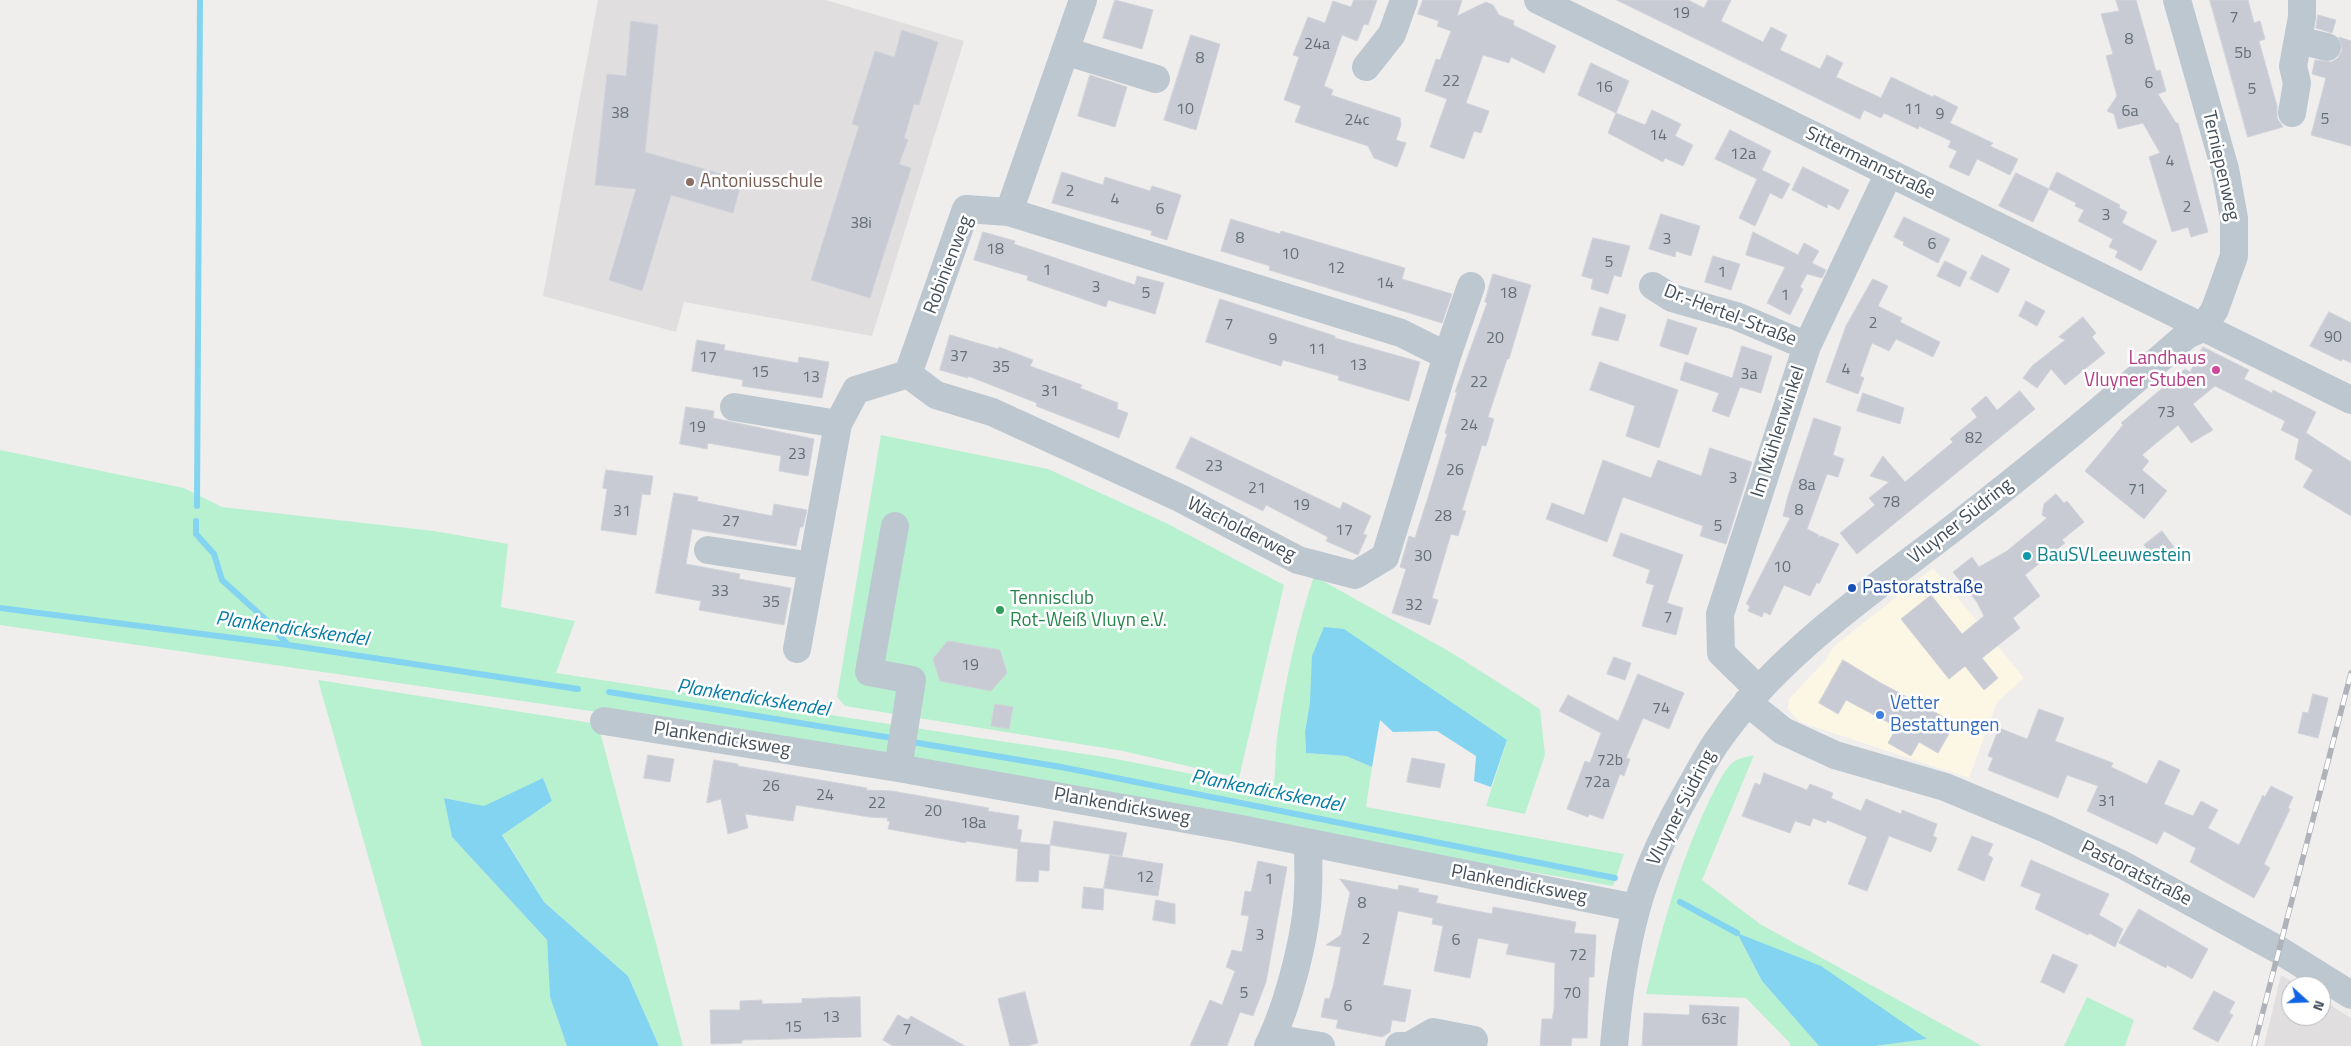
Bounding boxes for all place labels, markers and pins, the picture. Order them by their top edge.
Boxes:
place label: Antoniusschule [700,171,823,193]
marker: Antoniusschule [684,176,696,188]
place label: Landhaus Vluyner Stuben [2084,348,2206,392]
marker: Landhaus Vluyner Stuben [2210,364,2222,376]
place label: BauSVLeeuwestein [2037,545,2191,567]
marker: BauSVLeeuwestein [2021,550,2033,562]
place label: Pastoratstraße [1862,577,1983,599]
marker: Pastoratstraße [1846,582,1858,594]
place label: Tennisclub Rot-Weiß Vluyn e.V. [1010,588,1167,632]
marker: Tennisclub Rot-Weiß Vluyn e.V. [994,604,1006,616]
place label: Vetter Bestattungen [1890,693,2000,737]
marker: Vetter Bestattungen [1874,709,1886,721]

